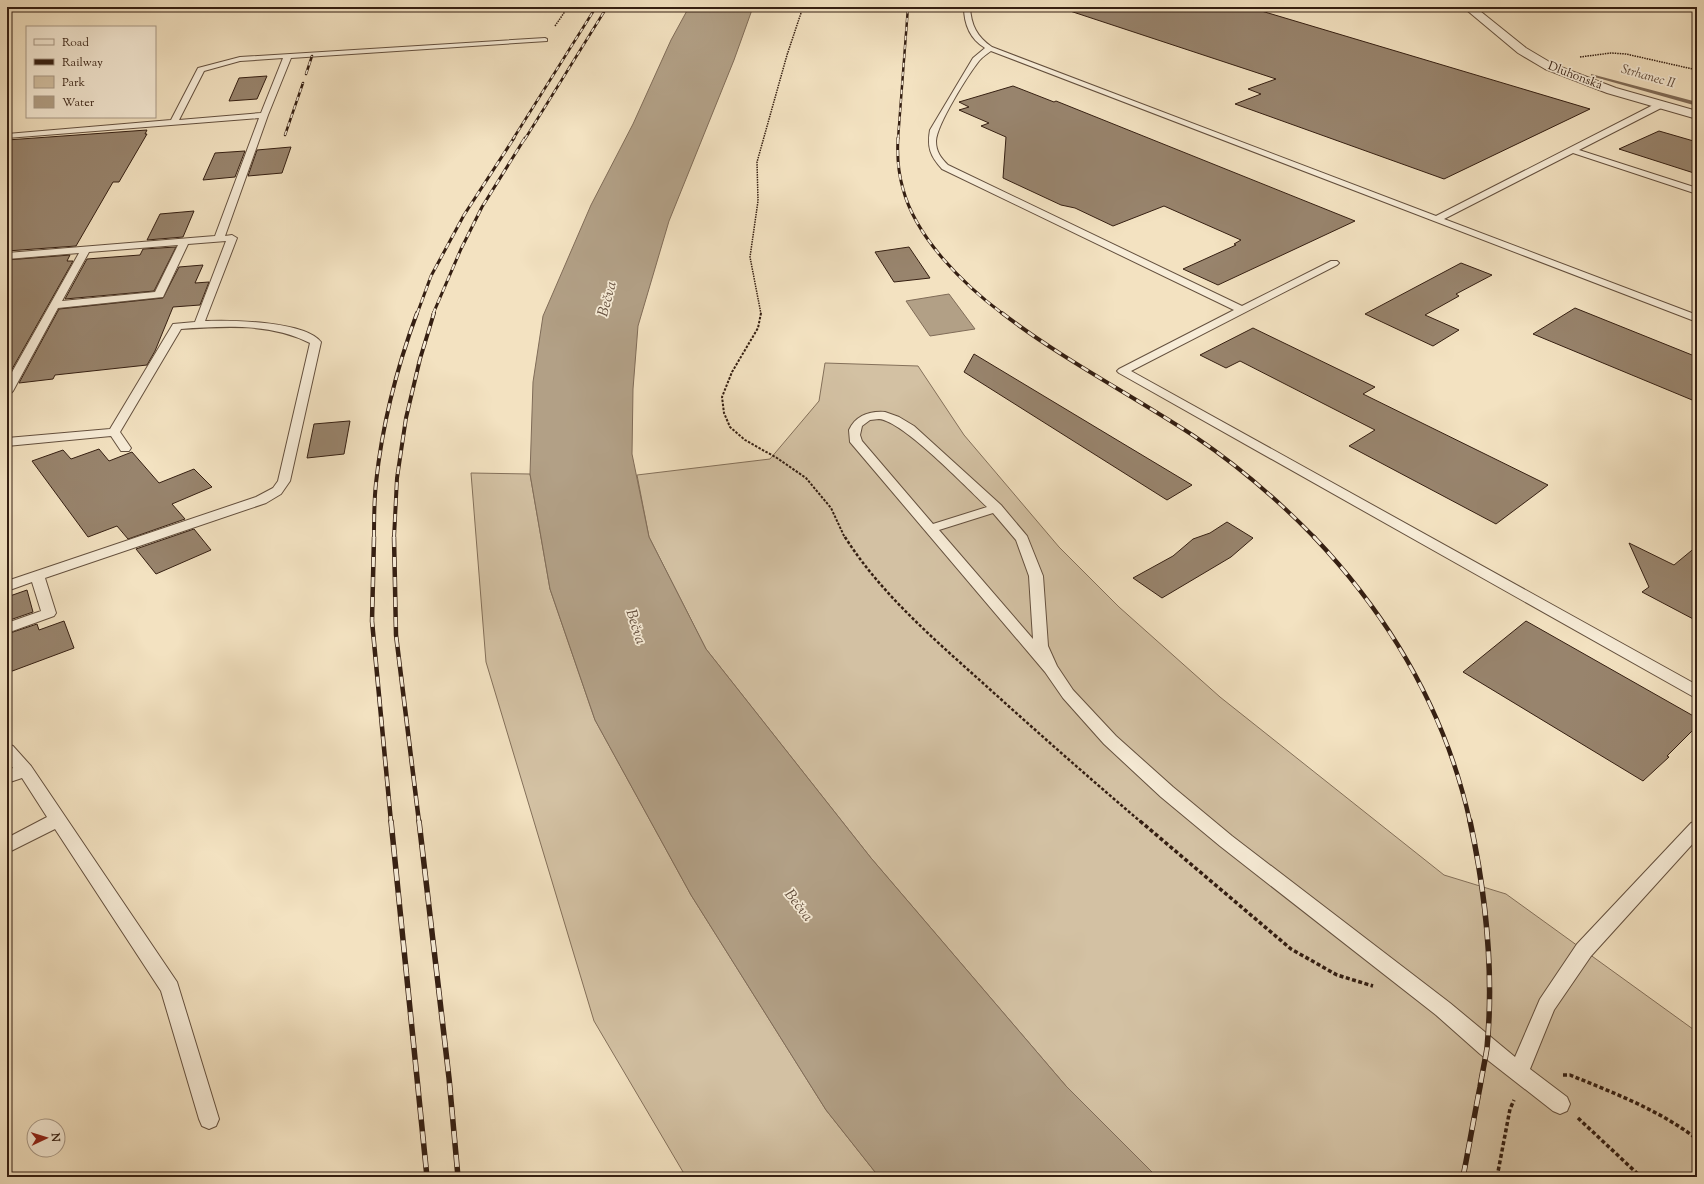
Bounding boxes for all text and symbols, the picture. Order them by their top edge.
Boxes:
legend [26,26,156,118]
text: Road [62,34,89,52]
text: Railway [62,54,103,72]
street label: Dluhonská [1545,57,1605,95]
water label: Strhanec II [1619,61,1677,93]
text: Park [62,74,85,92]
text: Water [62,94,95,112]
water label: Bečva [593,279,623,319]
water label: Bečva [620,607,651,647]
water label: Bečva [779,885,817,927]
north arrow [26,1118,66,1158]
text: N [47,1131,63,1143]

